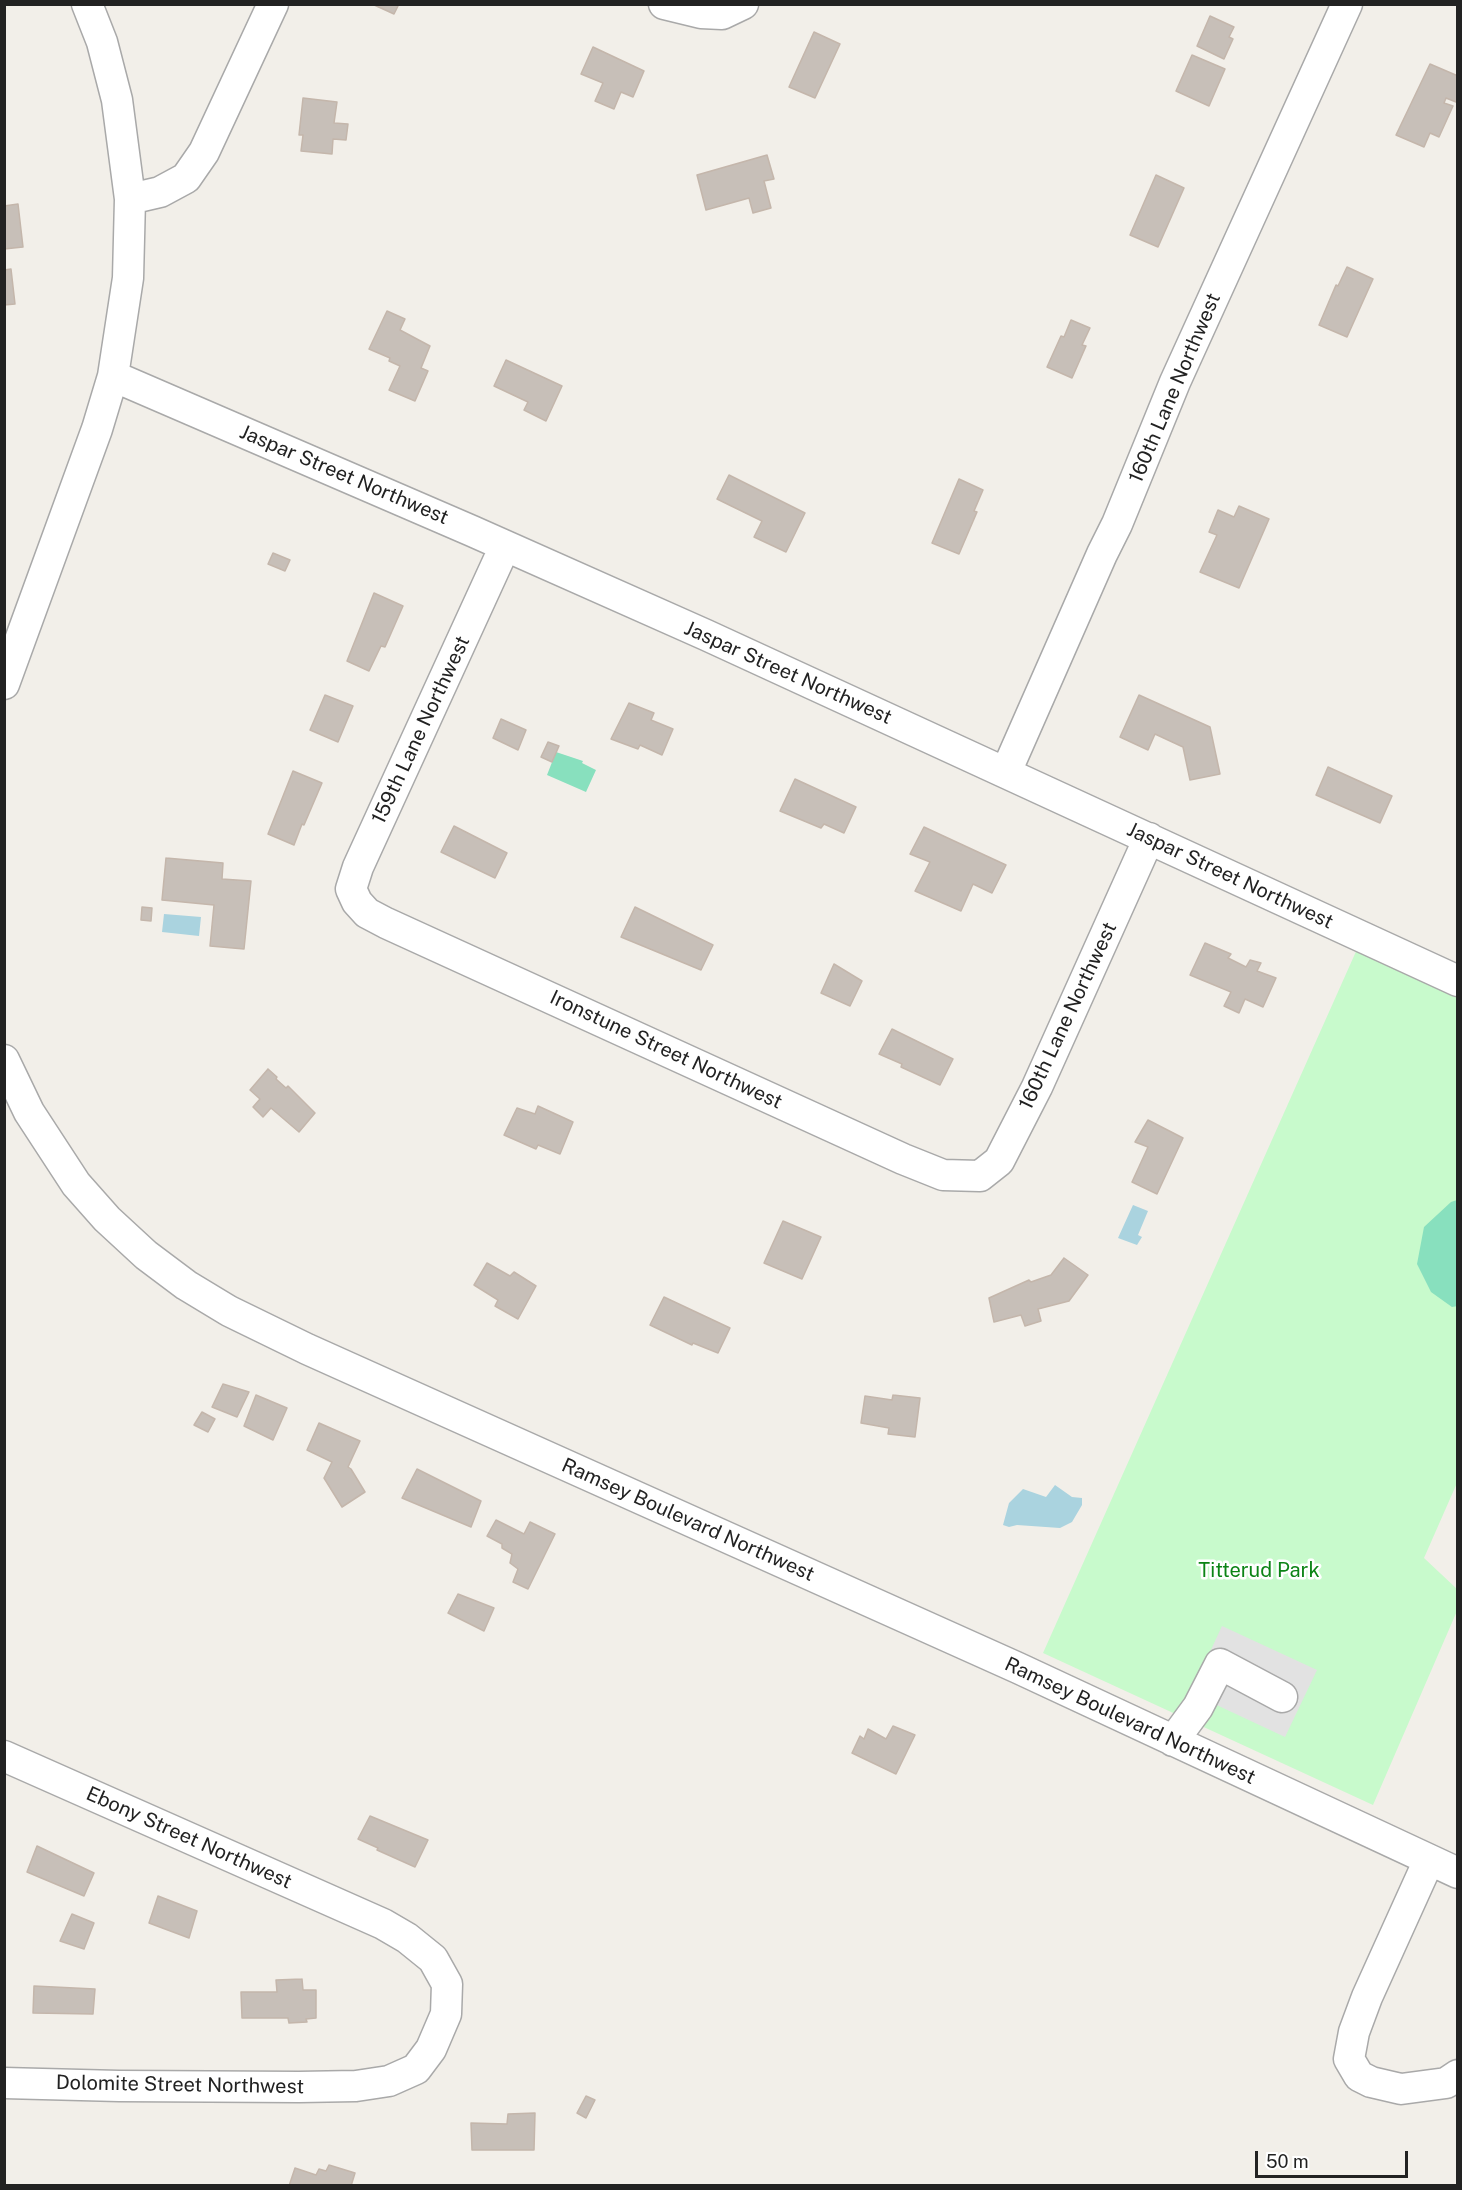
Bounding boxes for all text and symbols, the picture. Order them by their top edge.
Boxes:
street label: 160th Lane Northwest [1124,289,1226,487]
street label: Jaspar Street Northwest [236,420,452,530]
street label: Jaspar Street Northwest [680,616,896,730]
street label: 159th Lane Northwest [367,632,475,828]
street label: Jaspar Street Northwest [1123,818,1337,934]
street label: 160th Lane Northwest [1014,918,1122,1114]
street label: Ironstune Street Northwest [546,986,786,1114]
street label: Ramsey Boulevard Northwest [558,1453,818,1587]
park label: Titterud Park [1198,1559,1320,1583]
street label: Ramsey Boulevard Northwest [1001,1652,1259,1790]
street label: Ebony Street Northwest [82,1782,296,1894]
street label: Dolomite Street Northwest [56,2071,304,2099]
scale bar [1258,2139,1411,2177]
text: 50 m [1266,2151,1309,2172]

